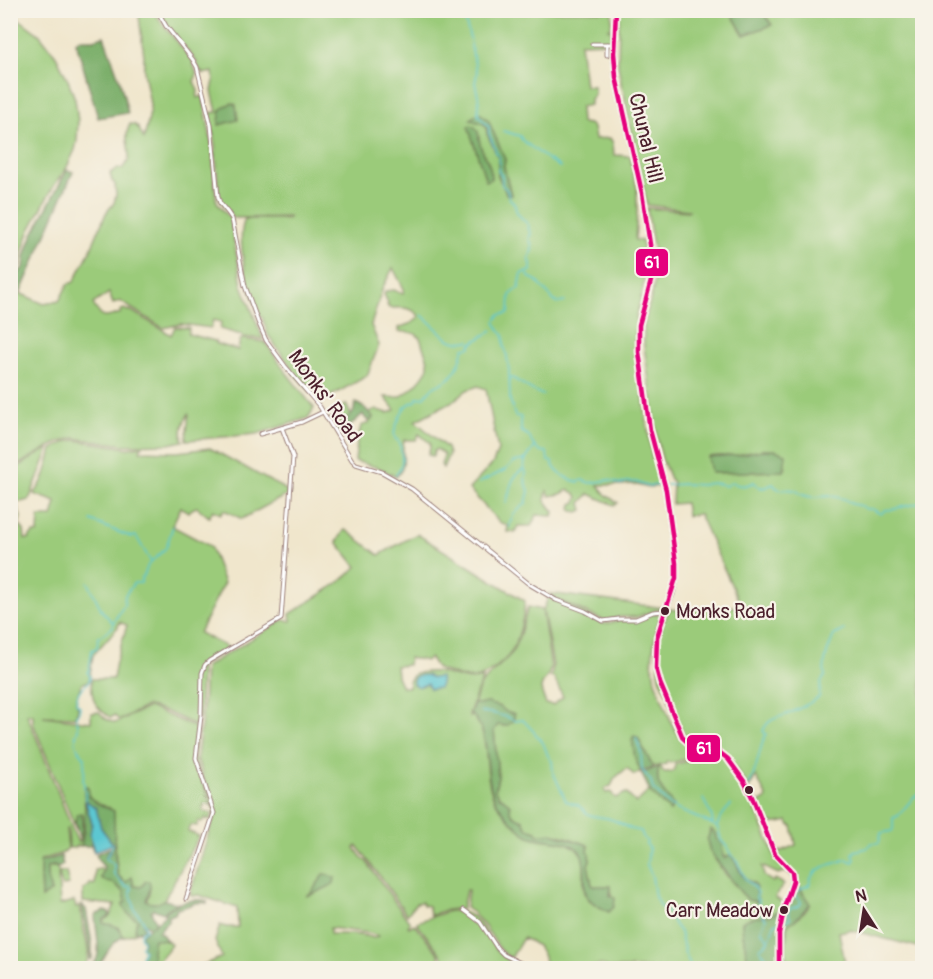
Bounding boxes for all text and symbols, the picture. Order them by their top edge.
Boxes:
street label: Chunal Hill [622,90,669,186]
line badge: 61 [635,248,669,277]
text: 61 [644,253,660,273]
street label: Monks' Road [282,344,367,448]
place label: Monks Road [676,599,775,624]
marker: Monks Road [659,605,671,617]
line badge: 61 [686,734,721,763]
text: 61 [696,739,712,759]
unlabelled marker [743,784,755,796]
north arrow [834,880,894,940]
text: N [854,885,869,907]
place label: Carr Meadow [666,898,773,923]
marker: Carr Meadow [778,904,790,916]

